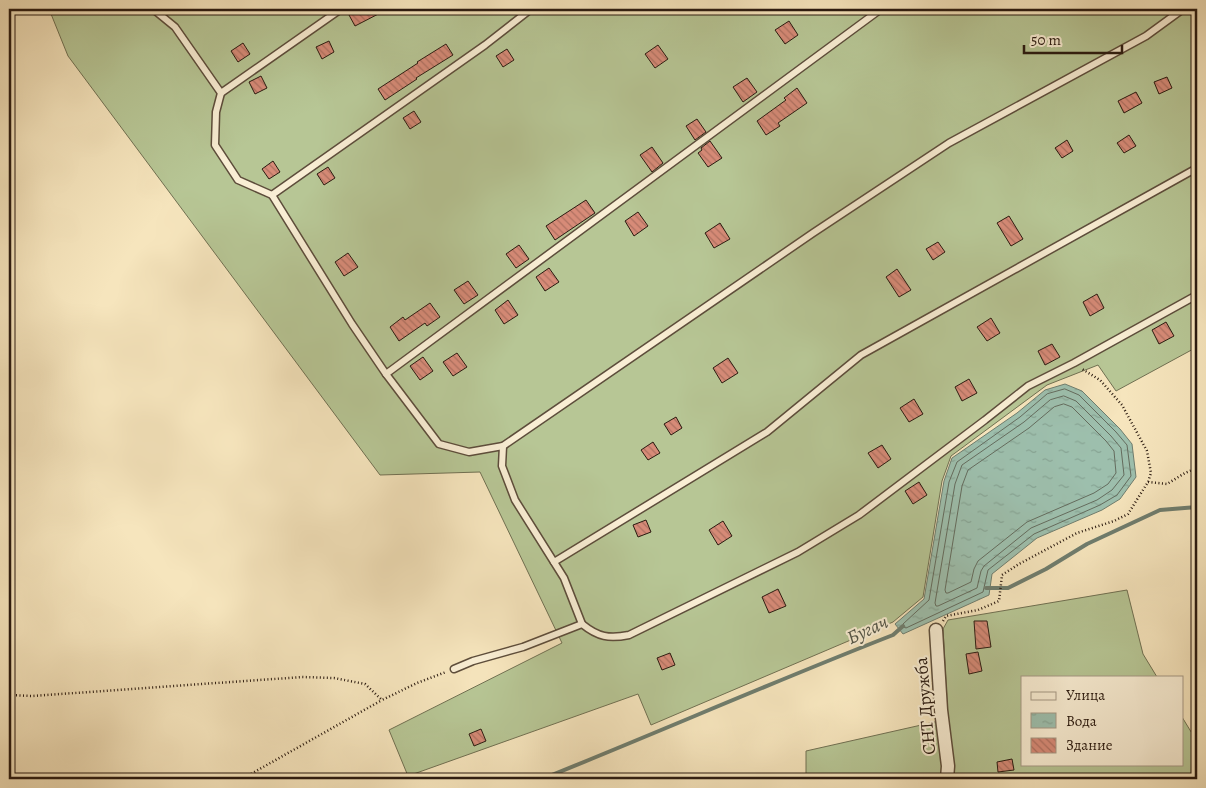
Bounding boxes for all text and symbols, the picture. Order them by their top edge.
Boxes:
scale bar [1024,22,1121,54]
text: 50 m [1031,30,1061,50]
water label: Бугач [843,609,893,651]
street label: СНТ Дружба [909,655,941,756]
legend [1021,676,1184,766]
text: Улица [1066,685,1105,705]
text: Вода [1066,711,1097,731]
text: Здание [1066,735,1113,755]

